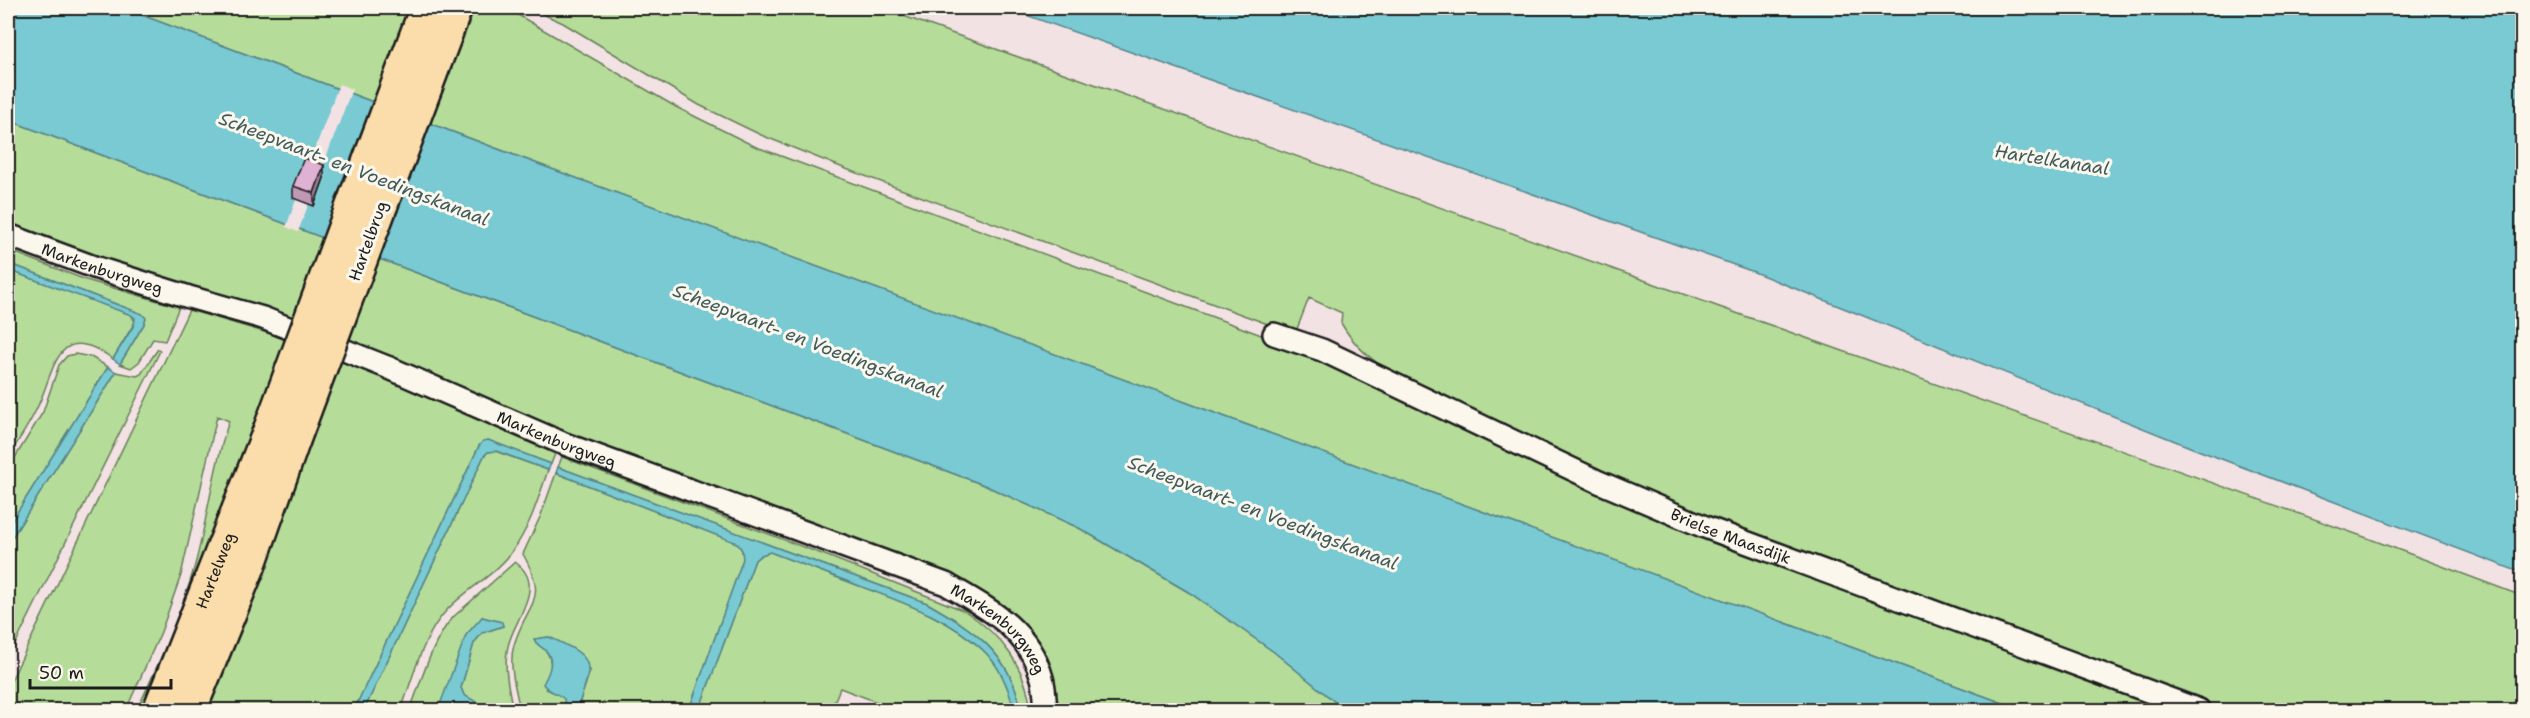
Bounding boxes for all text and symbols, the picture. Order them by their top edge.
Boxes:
water label: Scheepvaart- en Voedingskanaal [216,106,493,232]
water label: Hartelkanaal [1993,139,2111,181]
street label: Hartelbrug [344,198,392,284]
street label: Markenburgweg [39,238,166,299]
water label: Scheepvaart- en Voedingskanaal [670,278,947,404]
street label: Markenburgweg [494,406,619,473]
water label: Scheepvaart- en Voedingskanaal [1125,450,1402,576]
street label: Brielse Maasdijk [1667,503,1794,569]
street label: Hartelweg [190,529,240,612]
street label: Markenburgweg [947,579,1051,677]
scale bar [30,652,171,690]
text: 50 m [39,661,84,685]

